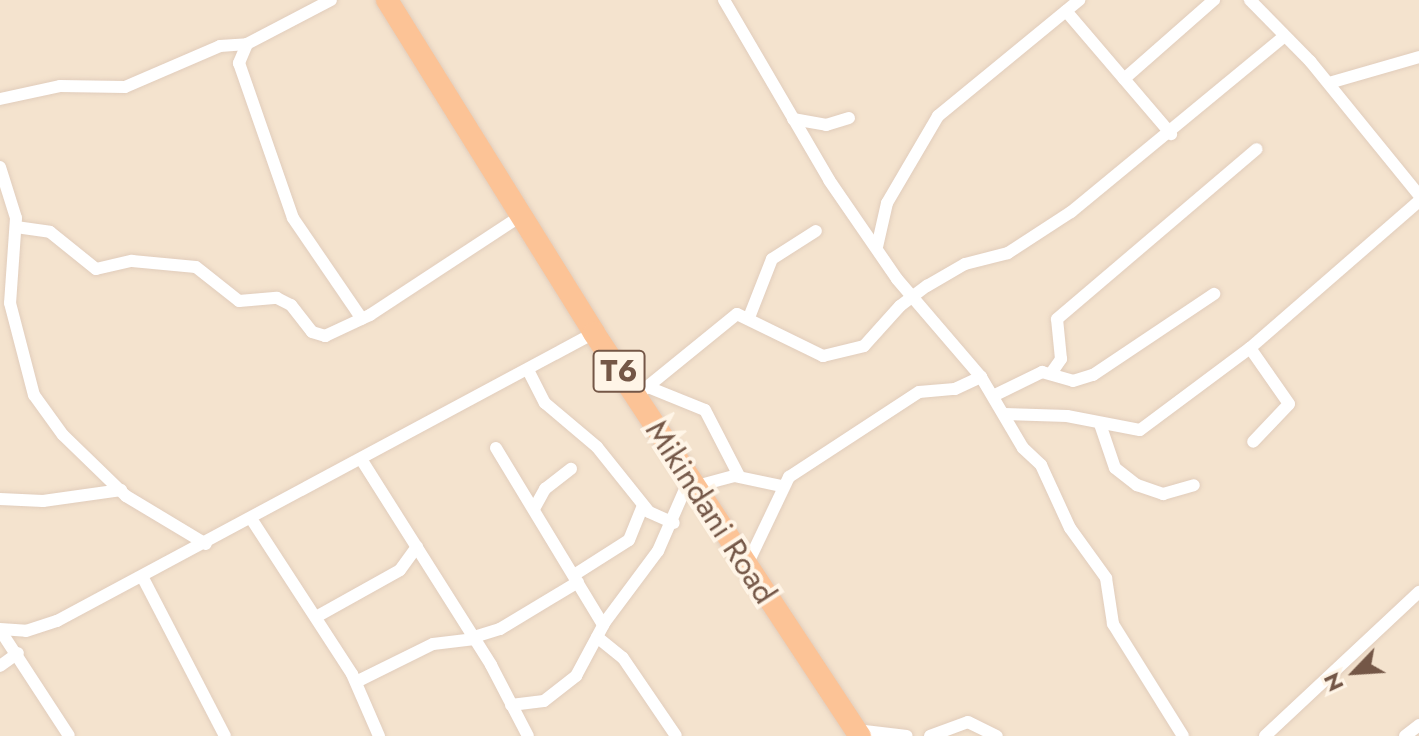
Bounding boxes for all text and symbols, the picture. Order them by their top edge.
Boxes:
road number: T6 [591,345,647,397]
street label: Mikindani Road [637,413,785,611]
north arrow [1315,632,1395,712]
text: N [1315,667,1351,697]

